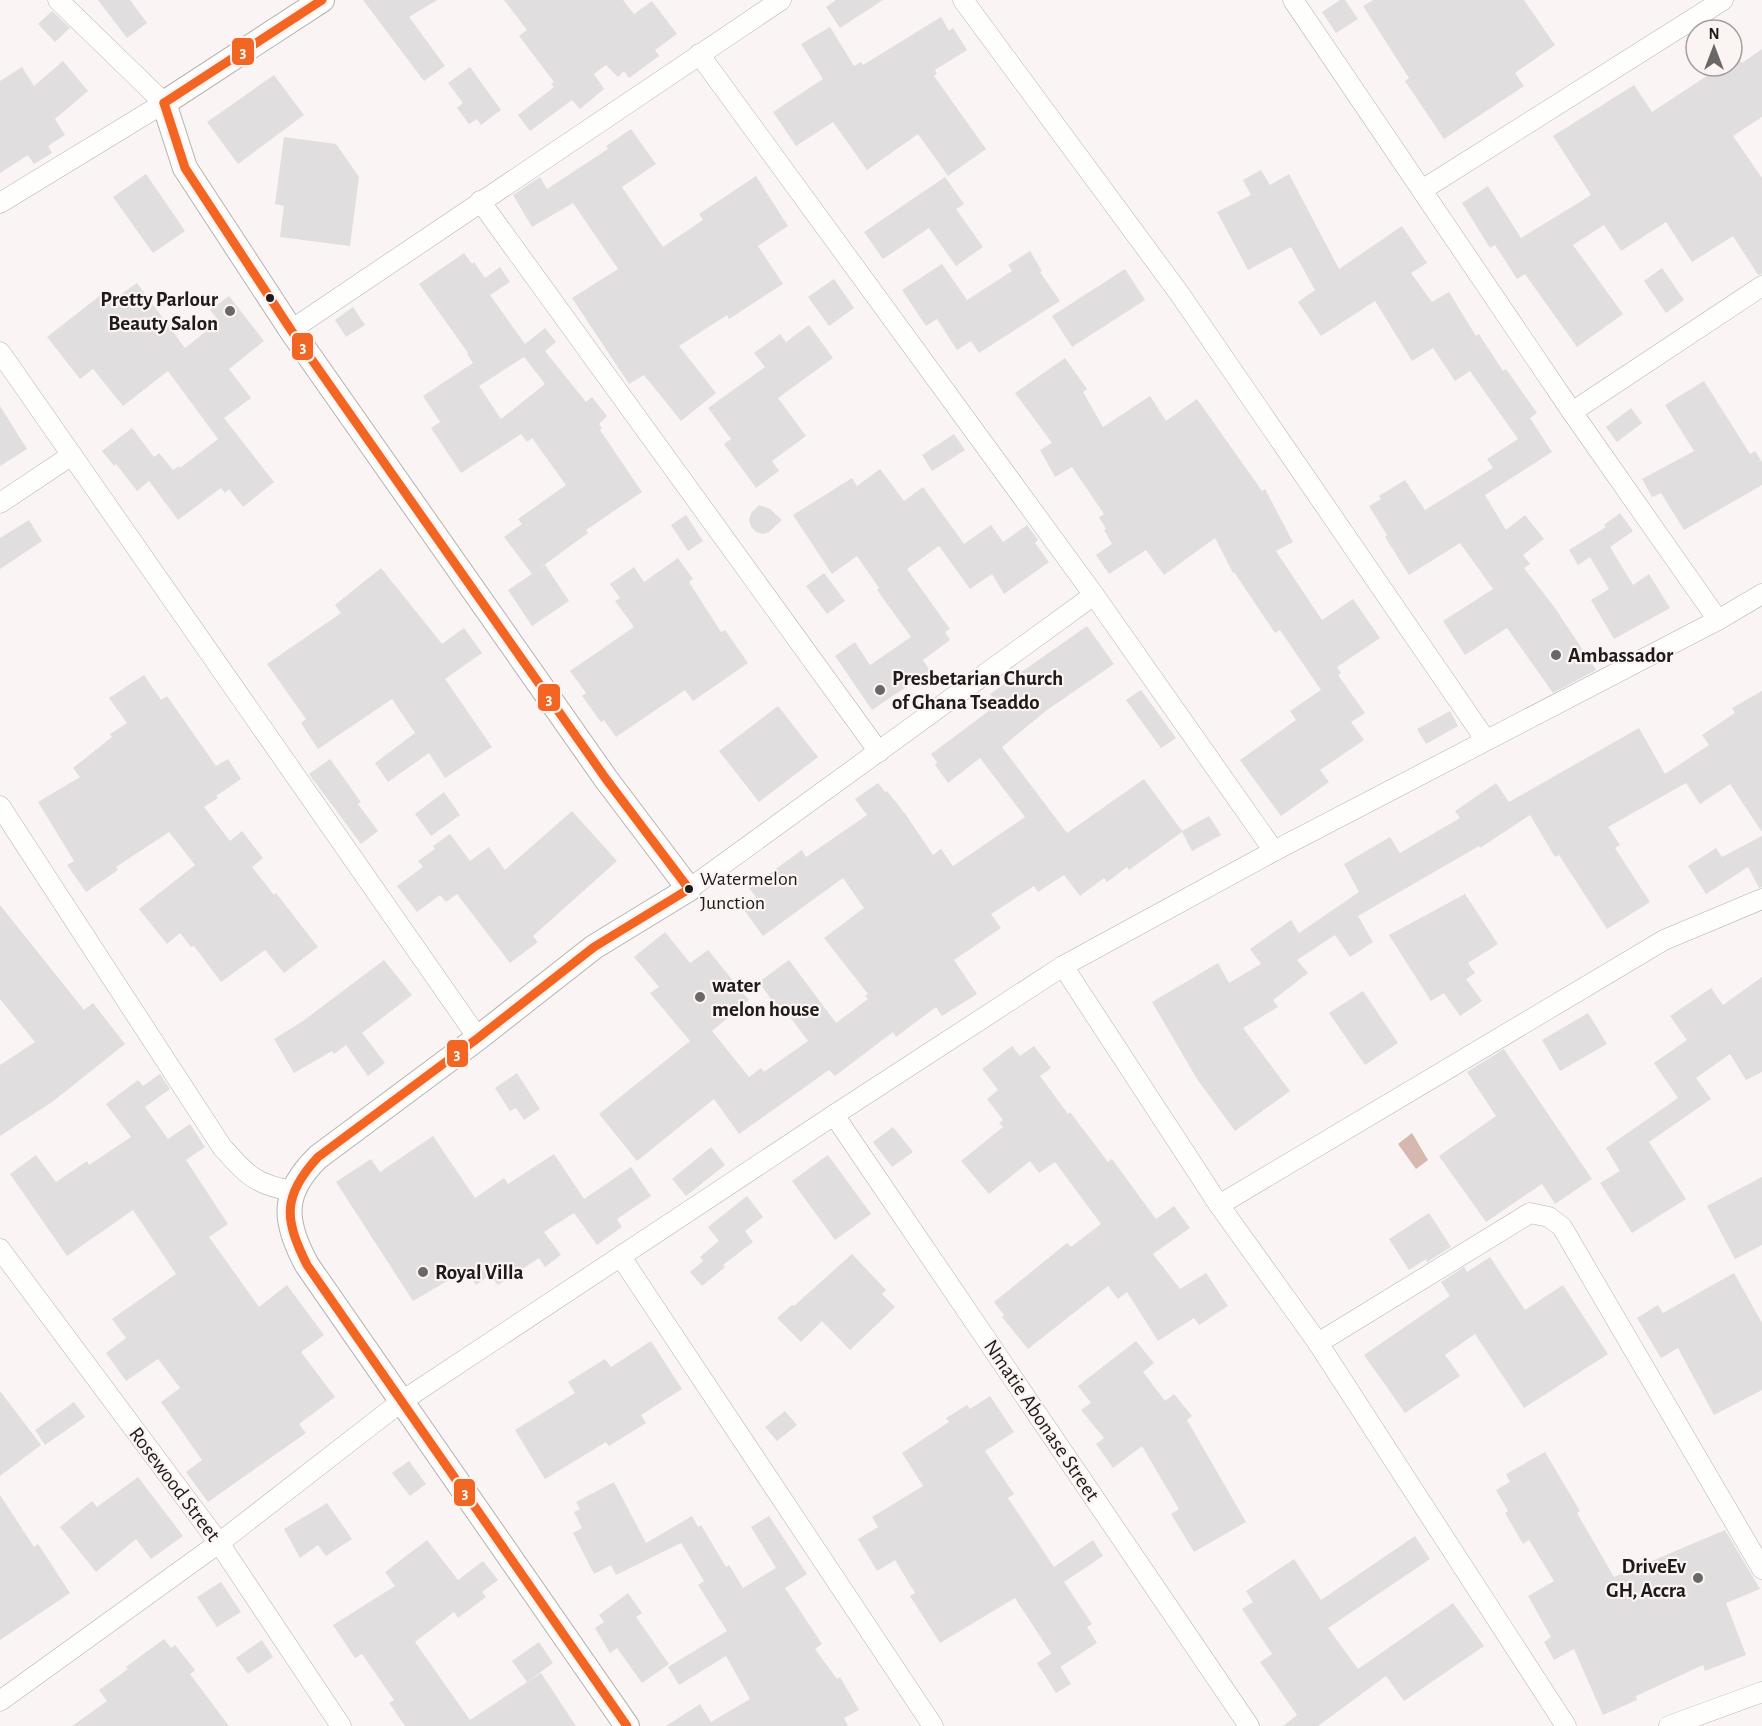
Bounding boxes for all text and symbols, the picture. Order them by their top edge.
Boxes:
north arrow [1684,18,1744,78]
text: N [1708,26,1720,42]
line badge: 3 [231,37,255,66]
text: 3 [240,44,247,60]
place label: Pretty Parlour Beauty Salon [100,289,219,334]
unlabelled marker [264,292,276,304]
marker: Pretty Parlour Beauty Salon [223,304,237,318]
line badge: 3 [291,332,314,361]
text: 3 [300,339,307,355]
place label: Ambassador [1568,645,1674,666]
marker: Ambassador [1549,648,1563,662]
place label: Presbetarian Church of Ghana Tseaddo [892,668,1063,713]
line badge: 3 [537,683,561,712]
marker: Presbetarian Church of Ghana Tseaddo [873,683,887,697]
text: 3 [546,691,553,707]
place label: Watermelon Junction [700,869,798,913]
marker: Watermelon Junction [683,883,695,895]
place label: water melon house [712,975,819,1020]
marker: water melon house [693,990,707,1004]
line badge: 3 [446,1039,469,1068]
text: 3 [454,1046,461,1062]
place label: Royal Villa [435,1262,524,1283]
marker: Royal Villa [416,1265,430,1279]
street label: Nmatie Abonase Street [980,1336,1103,1505]
street label: Rosewood Street [125,1423,224,1546]
line badge: 3 [453,1478,476,1507]
text: 3 [462,1485,469,1501]
place label: DriveEv GH, Accra [1606,1556,1687,1601]
marker: DriveEv GH, Accra [1691,1571,1705,1585]

